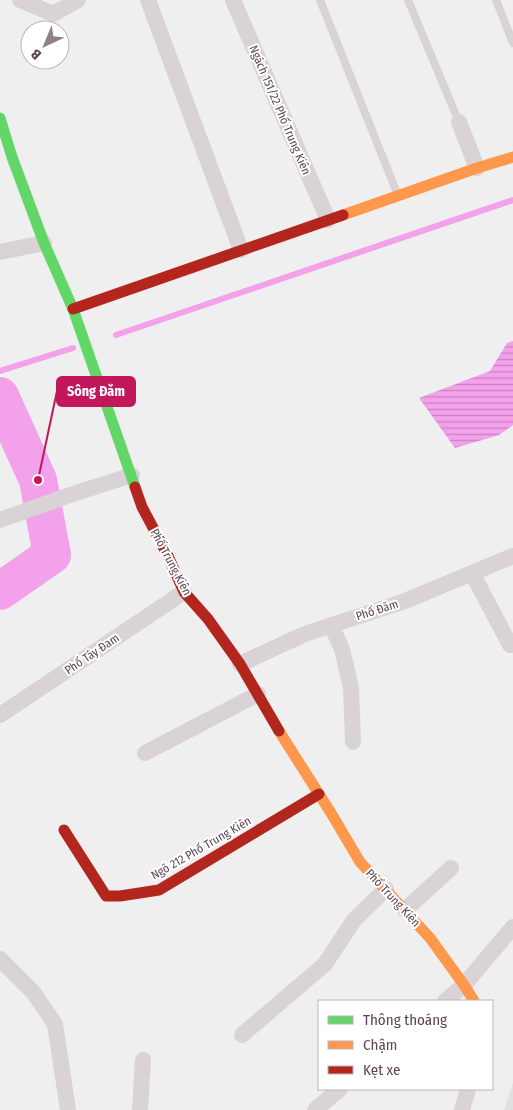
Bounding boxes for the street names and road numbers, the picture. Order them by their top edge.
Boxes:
street label: Ngách 151/22 Phố Trung Kiên [246,43,315,177]
street label: Phố Trung Kiên [148,526,195,598]
street label: Phố Đăm [354,596,400,623]
street label: Phố Tây Đam [62,630,122,677]
street label: Ngõ 212 Phố Trung Kiên [148,813,254,882]
street label: Phố Trung Kiên [363,866,424,930]

